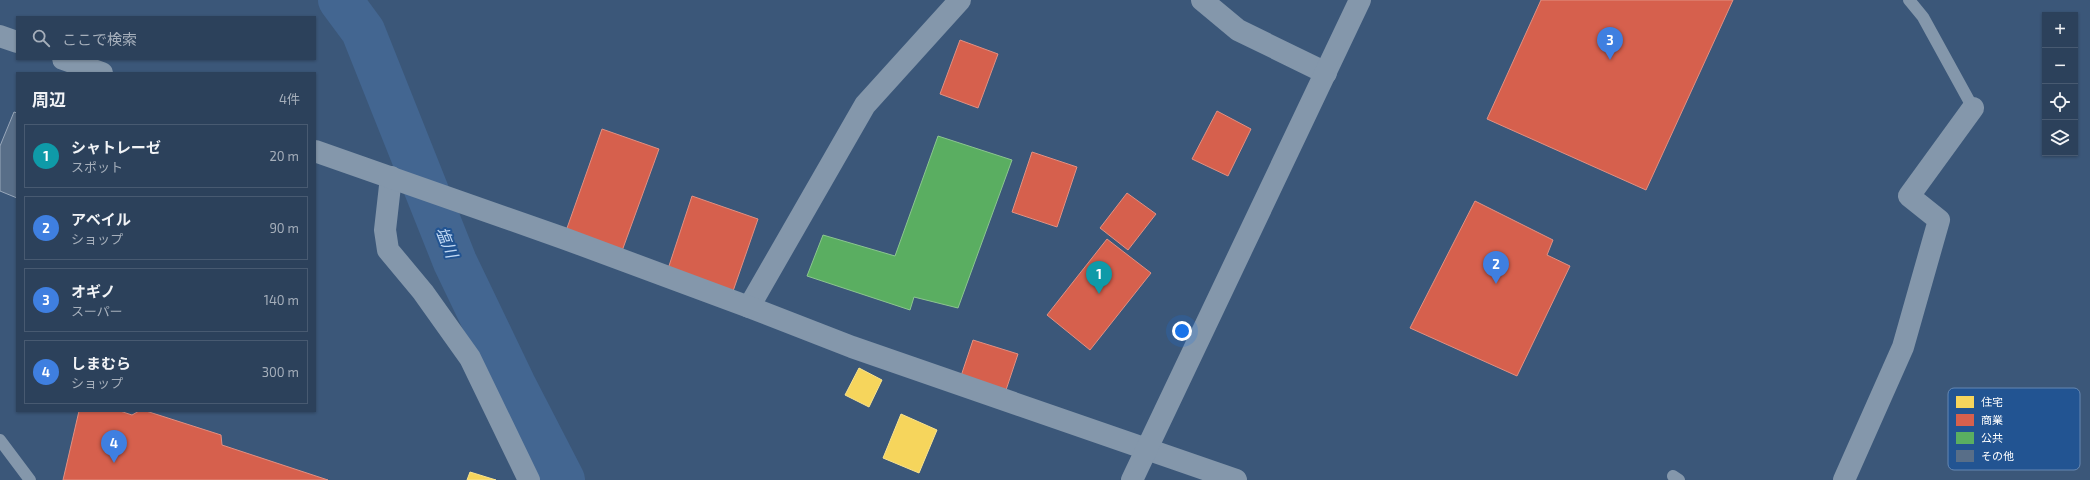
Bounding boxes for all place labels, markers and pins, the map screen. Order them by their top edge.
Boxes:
pin: 3 [1597,27,1623,60]
pin: 2 [1483,251,1509,284]
pin: 1 [1086,261,1112,294]
pin: 4 [101,430,127,463]

